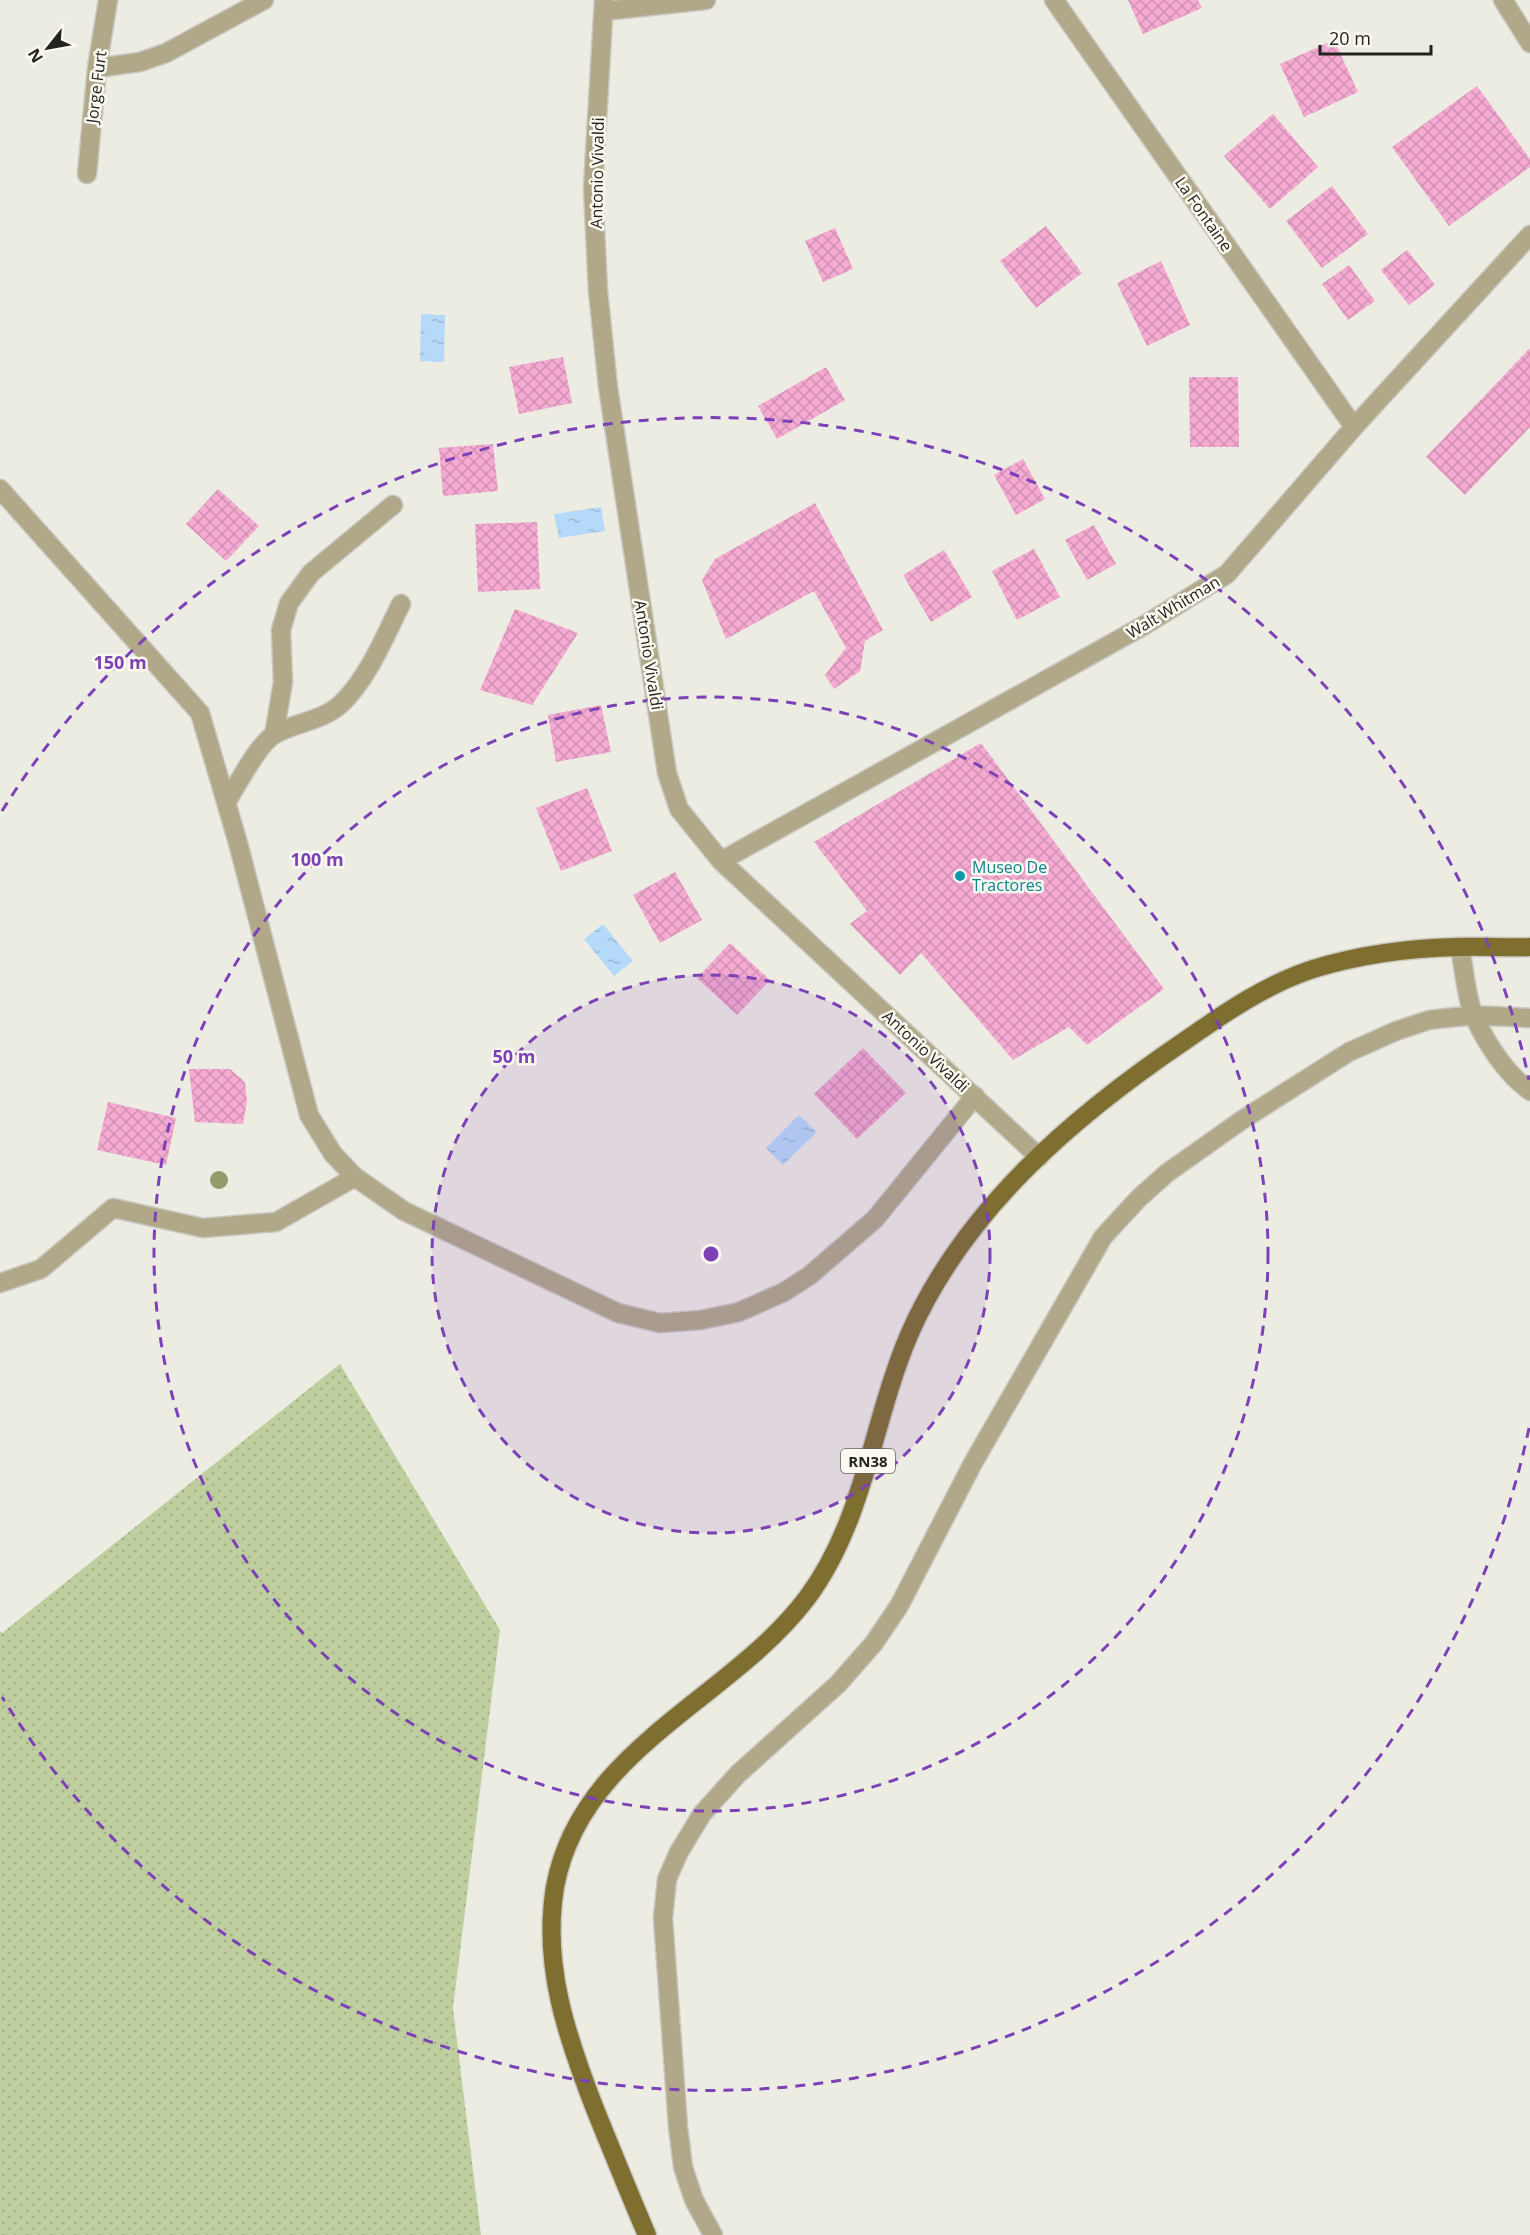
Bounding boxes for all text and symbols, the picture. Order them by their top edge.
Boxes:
north arrow [18,18,78,78]
scale bar [1320,18,1431,56]
text: 20 m [1329,26,1371,50]
text: N [22,44,48,67]
street label: Jorge Furt [80,49,111,126]
street label: Antonio Vivaldi [585,117,609,229]
street label: La Fontaine [1170,172,1238,256]
street label: Walt Whitman [1122,570,1224,644]
street label: Antonio Vivaldi [629,598,669,712]
text: 150 m [93,650,147,674]
text: 100 m [290,847,344,871]
place label: Museo De Tractores [972,856,1047,896]
marker: Museo De Tractores [953,869,967,883]
street label: Antonio Vivaldi [878,1005,974,1097]
text: 50 m [493,1044,535,1068]
centre of rings [701,1244,721,1264]
road number: RN38 [841,1449,895,1473]

